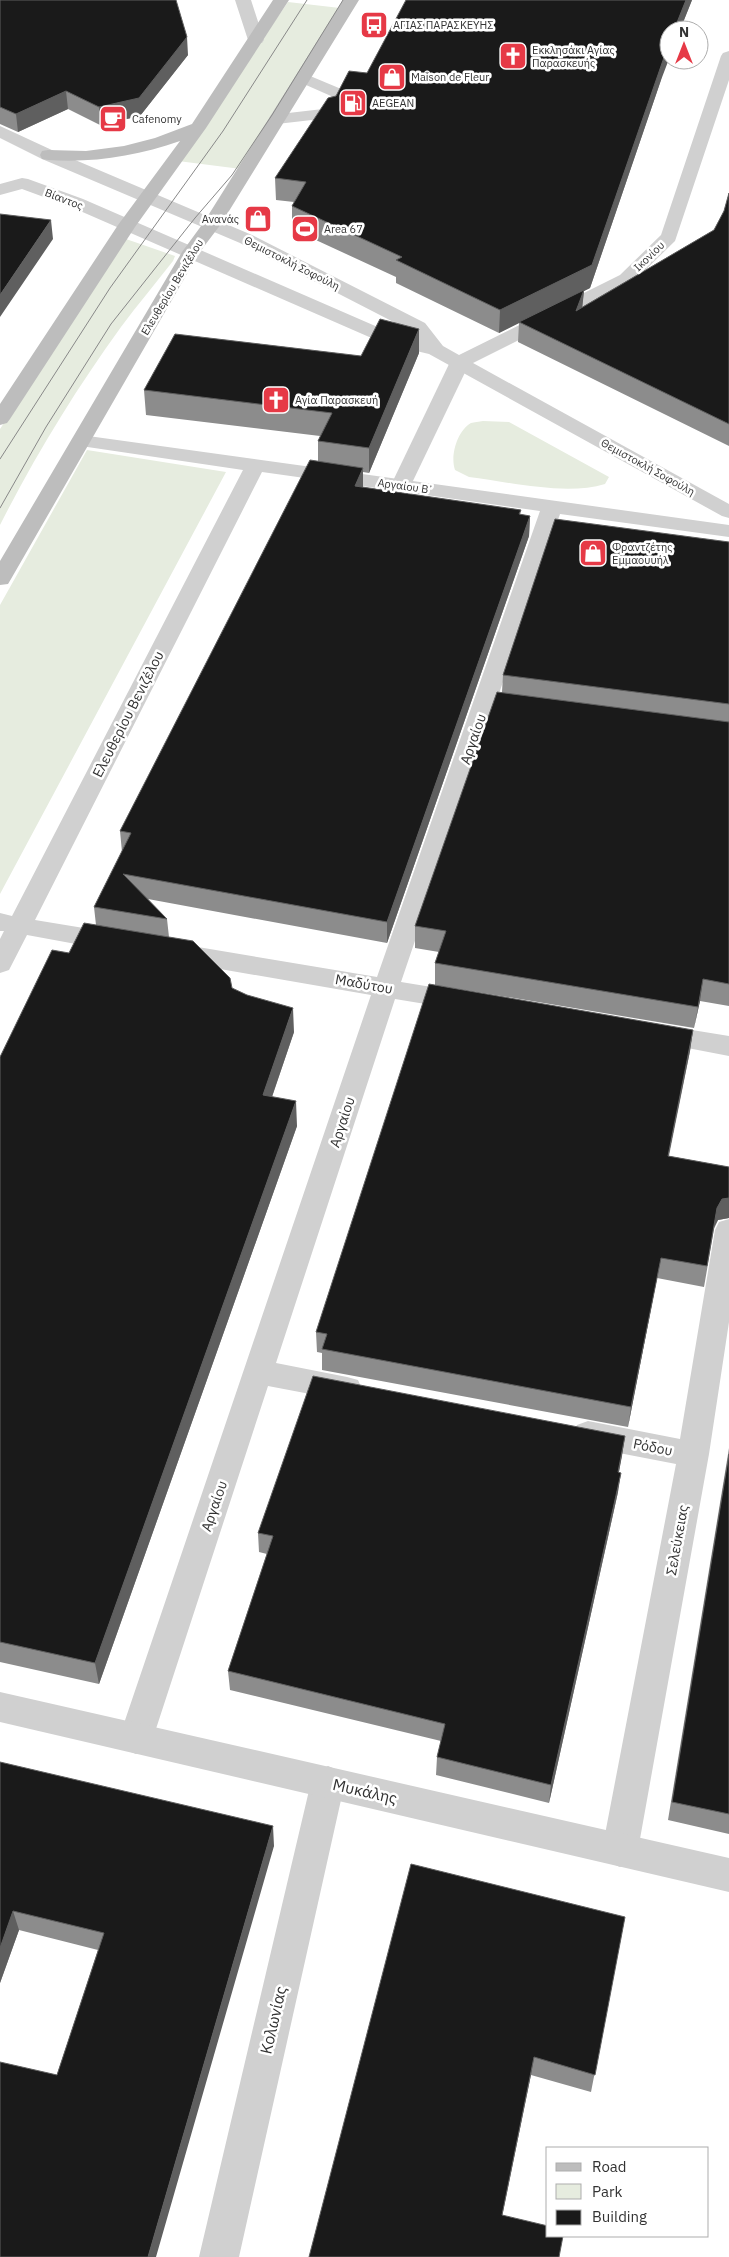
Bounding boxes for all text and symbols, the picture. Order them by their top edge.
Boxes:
bus stop icon: ΑΓΙΑΣ ΠΑΡΑΣΚΕΥΗΣ [359,10,389,40]
place label: ΑΓΙΑΣ ΠΑΡΑΣΚΕΥΗΣ [393,18,494,32]
north arrow [659,20,709,70]
text: N [679,23,689,41]
church icon: Εκκλησάκι Αγίας Παρασκευής [498,41,528,71]
place label: Εκκλησάκι Αγίας Παρασκευής [532,43,615,70]
shop icon: Maison de Fleur [377,62,407,92]
place label: Maison de Fleur [411,70,489,84]
fuel station icon: AEGEAN [338,88,368,118]
place label: AEGEAN [372,96,414,110]
cafe icon: Cafenomy [98,104,128,134]
place label: Cafenomy [132,112,182,126]
street label: Βίαντος [43,185,85,213]
shop icon: Ανανάς [243,204,273,234]
place label: Ανανάς [202,212,239,226]
sports icon: Area 67 [290,214,320,244]
place label: Area 67 [324,222,363,236]
street label: Θεμιστοκλή Σοφούλη [242,233,342,293]
street label: Ελευθερίου Βενιζέλου [138,236,206,338]
street label: Ικονίου [631,238,667,274]
church icon: Αγία Παρασκευή [261,385,291,415]
place label: Αγία Παρασκευή [295,393,378,407]
street label: Θεμιστοκλή Σοφούλη [599,435,697,499]
street label: Αργαίου Β᾽ [377,475,433,497]
shop icon: Φραντζέτης Εμμαουυήλ [578,538,608,568]
place label: Φραντζέτης Εμμαουυήλ [612,540,673,567]
street label: Ελευθερίου Βενιζέλου [88,648,168,780]
street label: Αργαίου [456,711,490,767]
street label: Μαδύτου [334,970,394,998]
street label: Αργαίου [325,1094,359,1150]
street label: Ρόδου [632,1434,674,1460]
street label: Αργαίου [197,1478,231,1534]
street label: Σελεύκειας [662,1503,692,1577]
street label: Μυκάλης [331,1774,399,1808]
street label: Κολωνίας [255,1984,291,2056]
legend [546,2147,709,2237]
text: Road [592,2157,627,2176]
text: Park [592,2182,622,2201]
text: Building [592,2207,647,2226]

